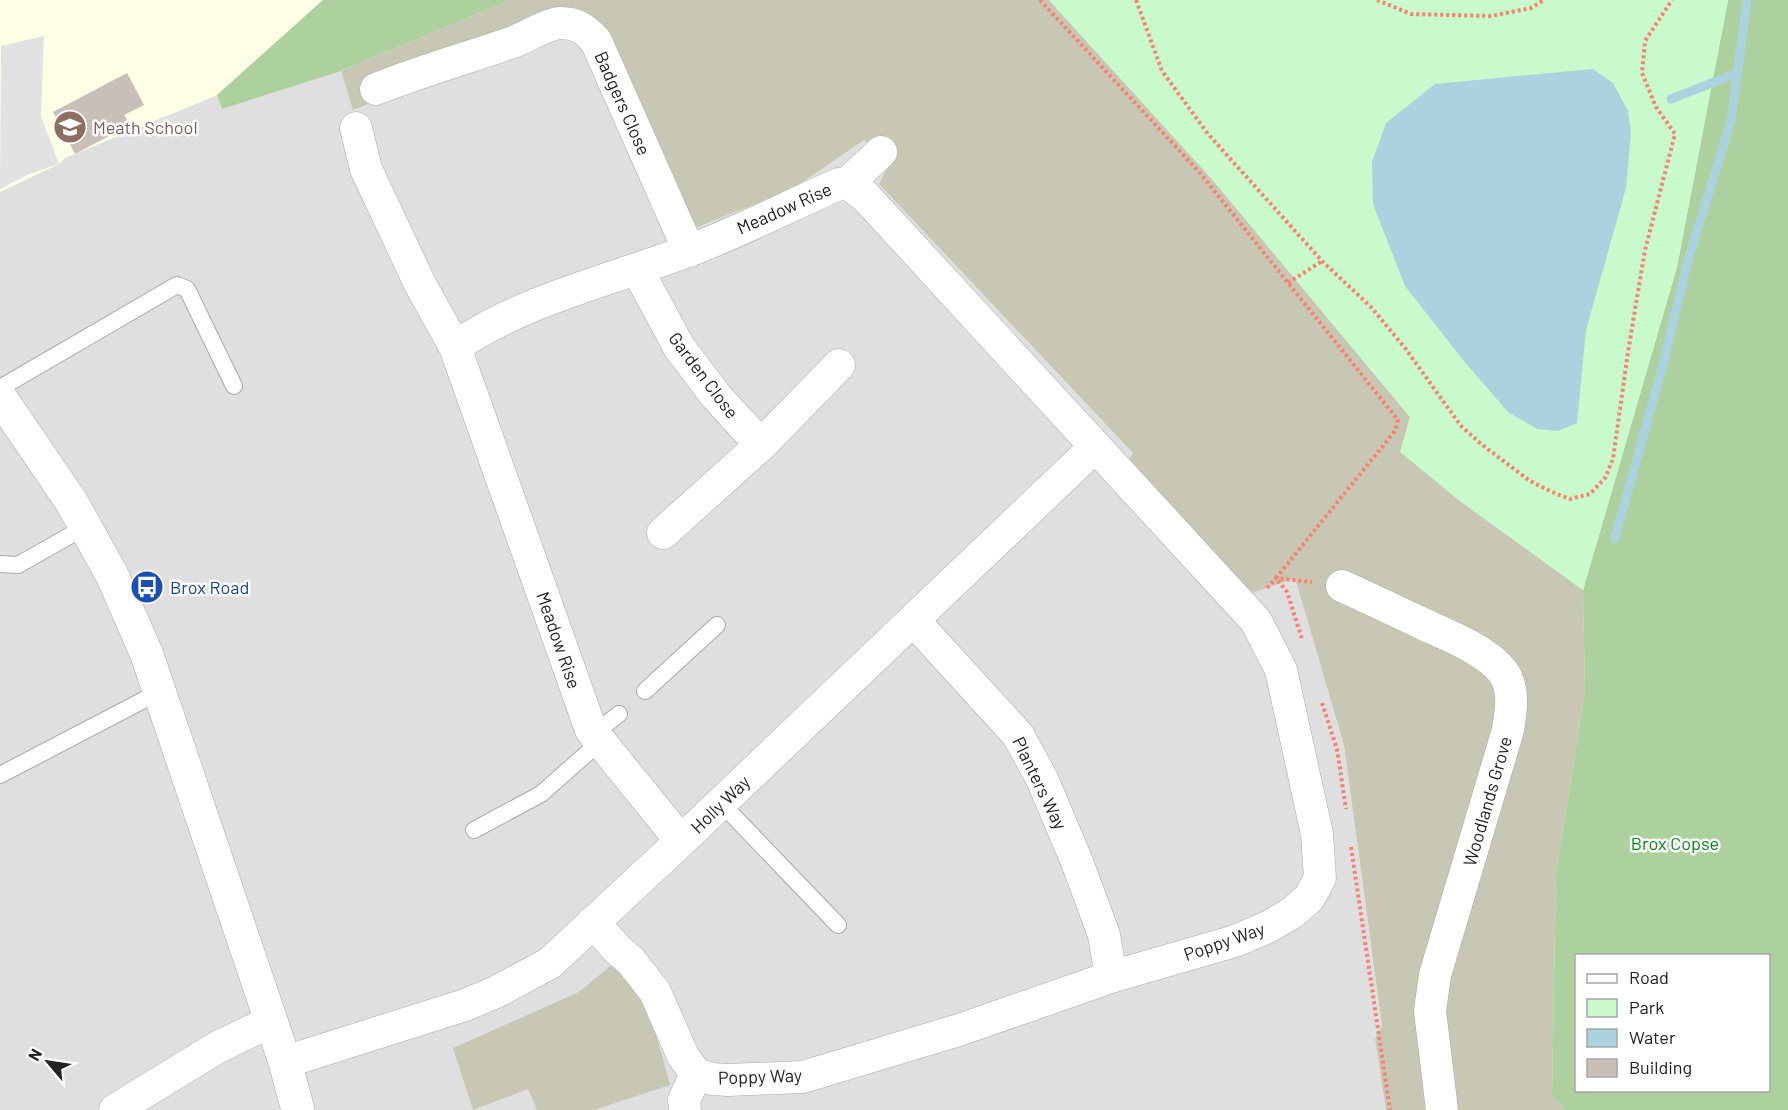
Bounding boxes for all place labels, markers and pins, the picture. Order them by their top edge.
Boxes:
school or university icon: Meath School [52,109,88,145]
place label: Meath School [93,116,198,138]
bus stop icon: Brox Road [129,569,165,605]
place label: Brox Road [170,576,249,598]

